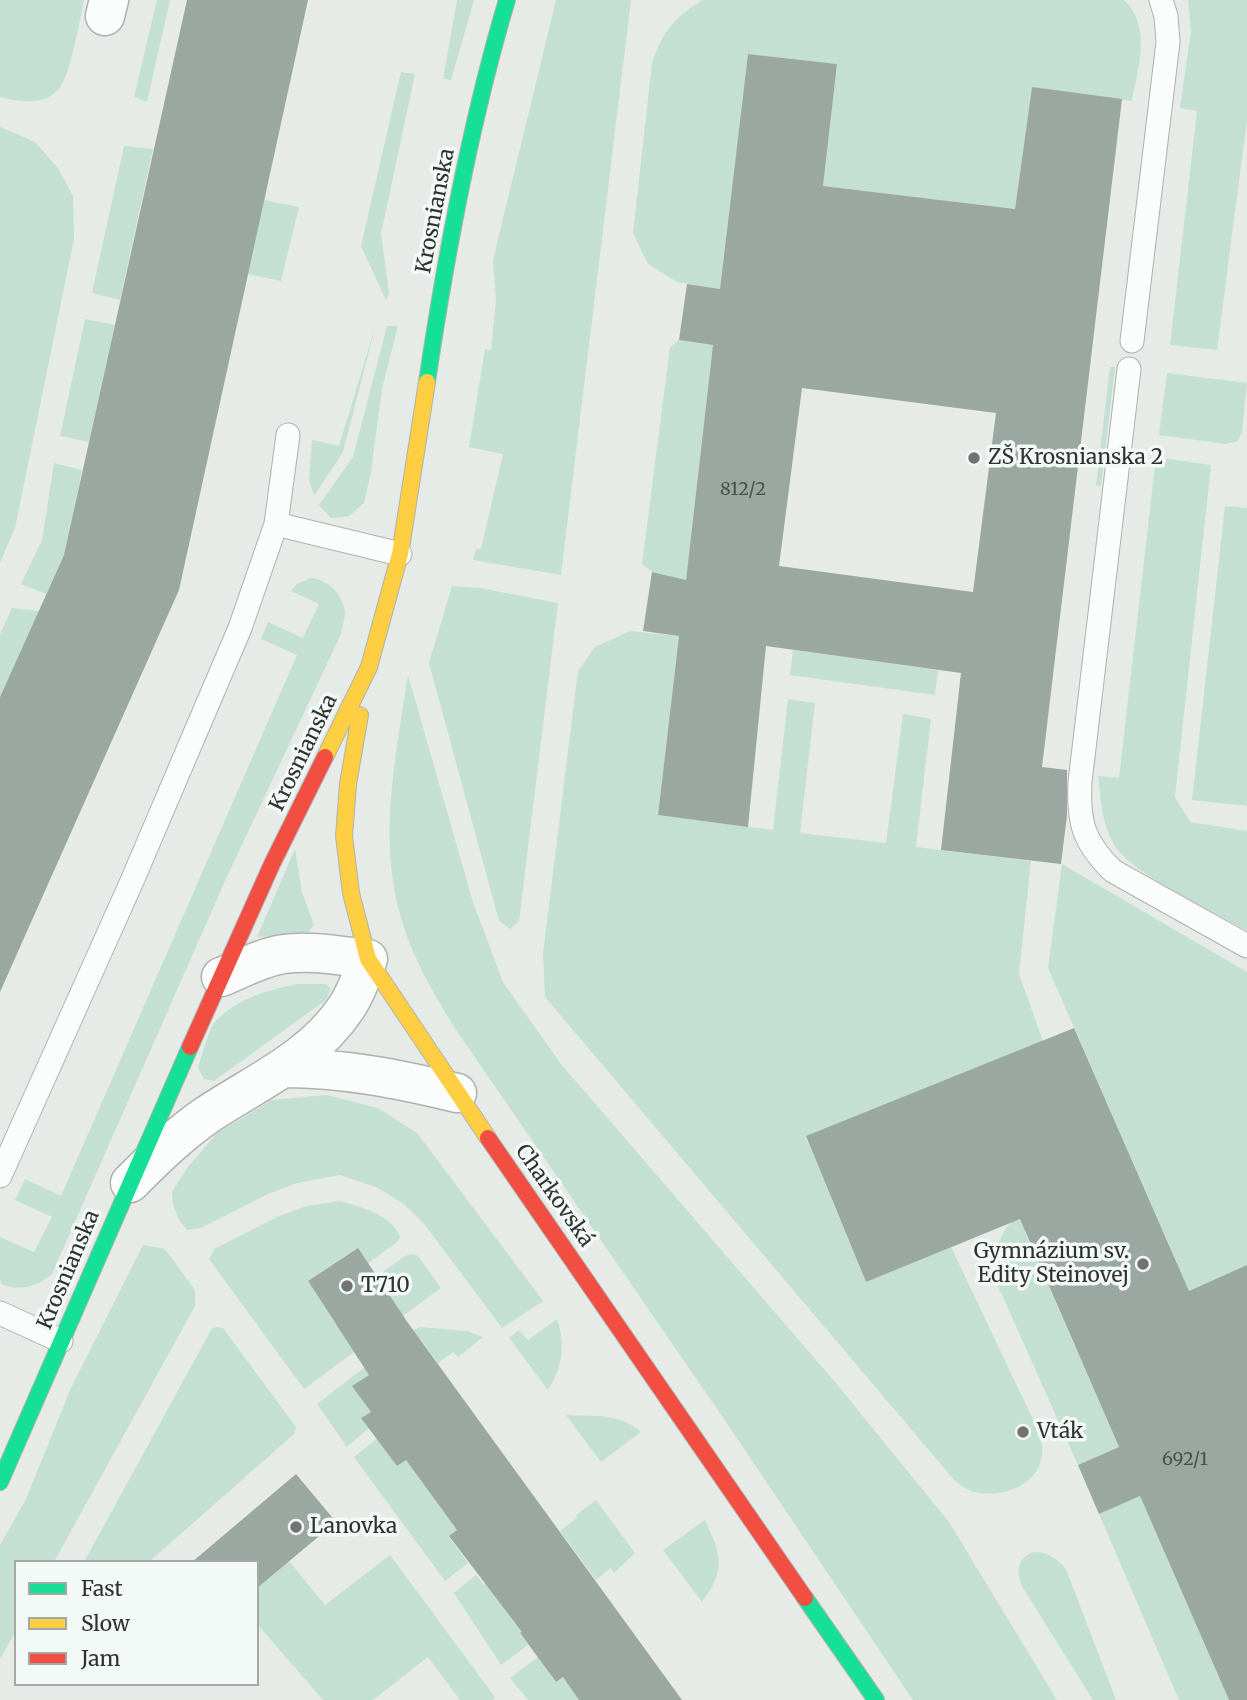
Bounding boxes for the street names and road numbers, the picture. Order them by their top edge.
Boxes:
street label: Krosnianska [412,146,460,276]
street label: Krosnianska [265,691,343,815]
street label: Charkovská [510,1140,598,1252]
street label: Krosnianska [33,1207,105,1333]

